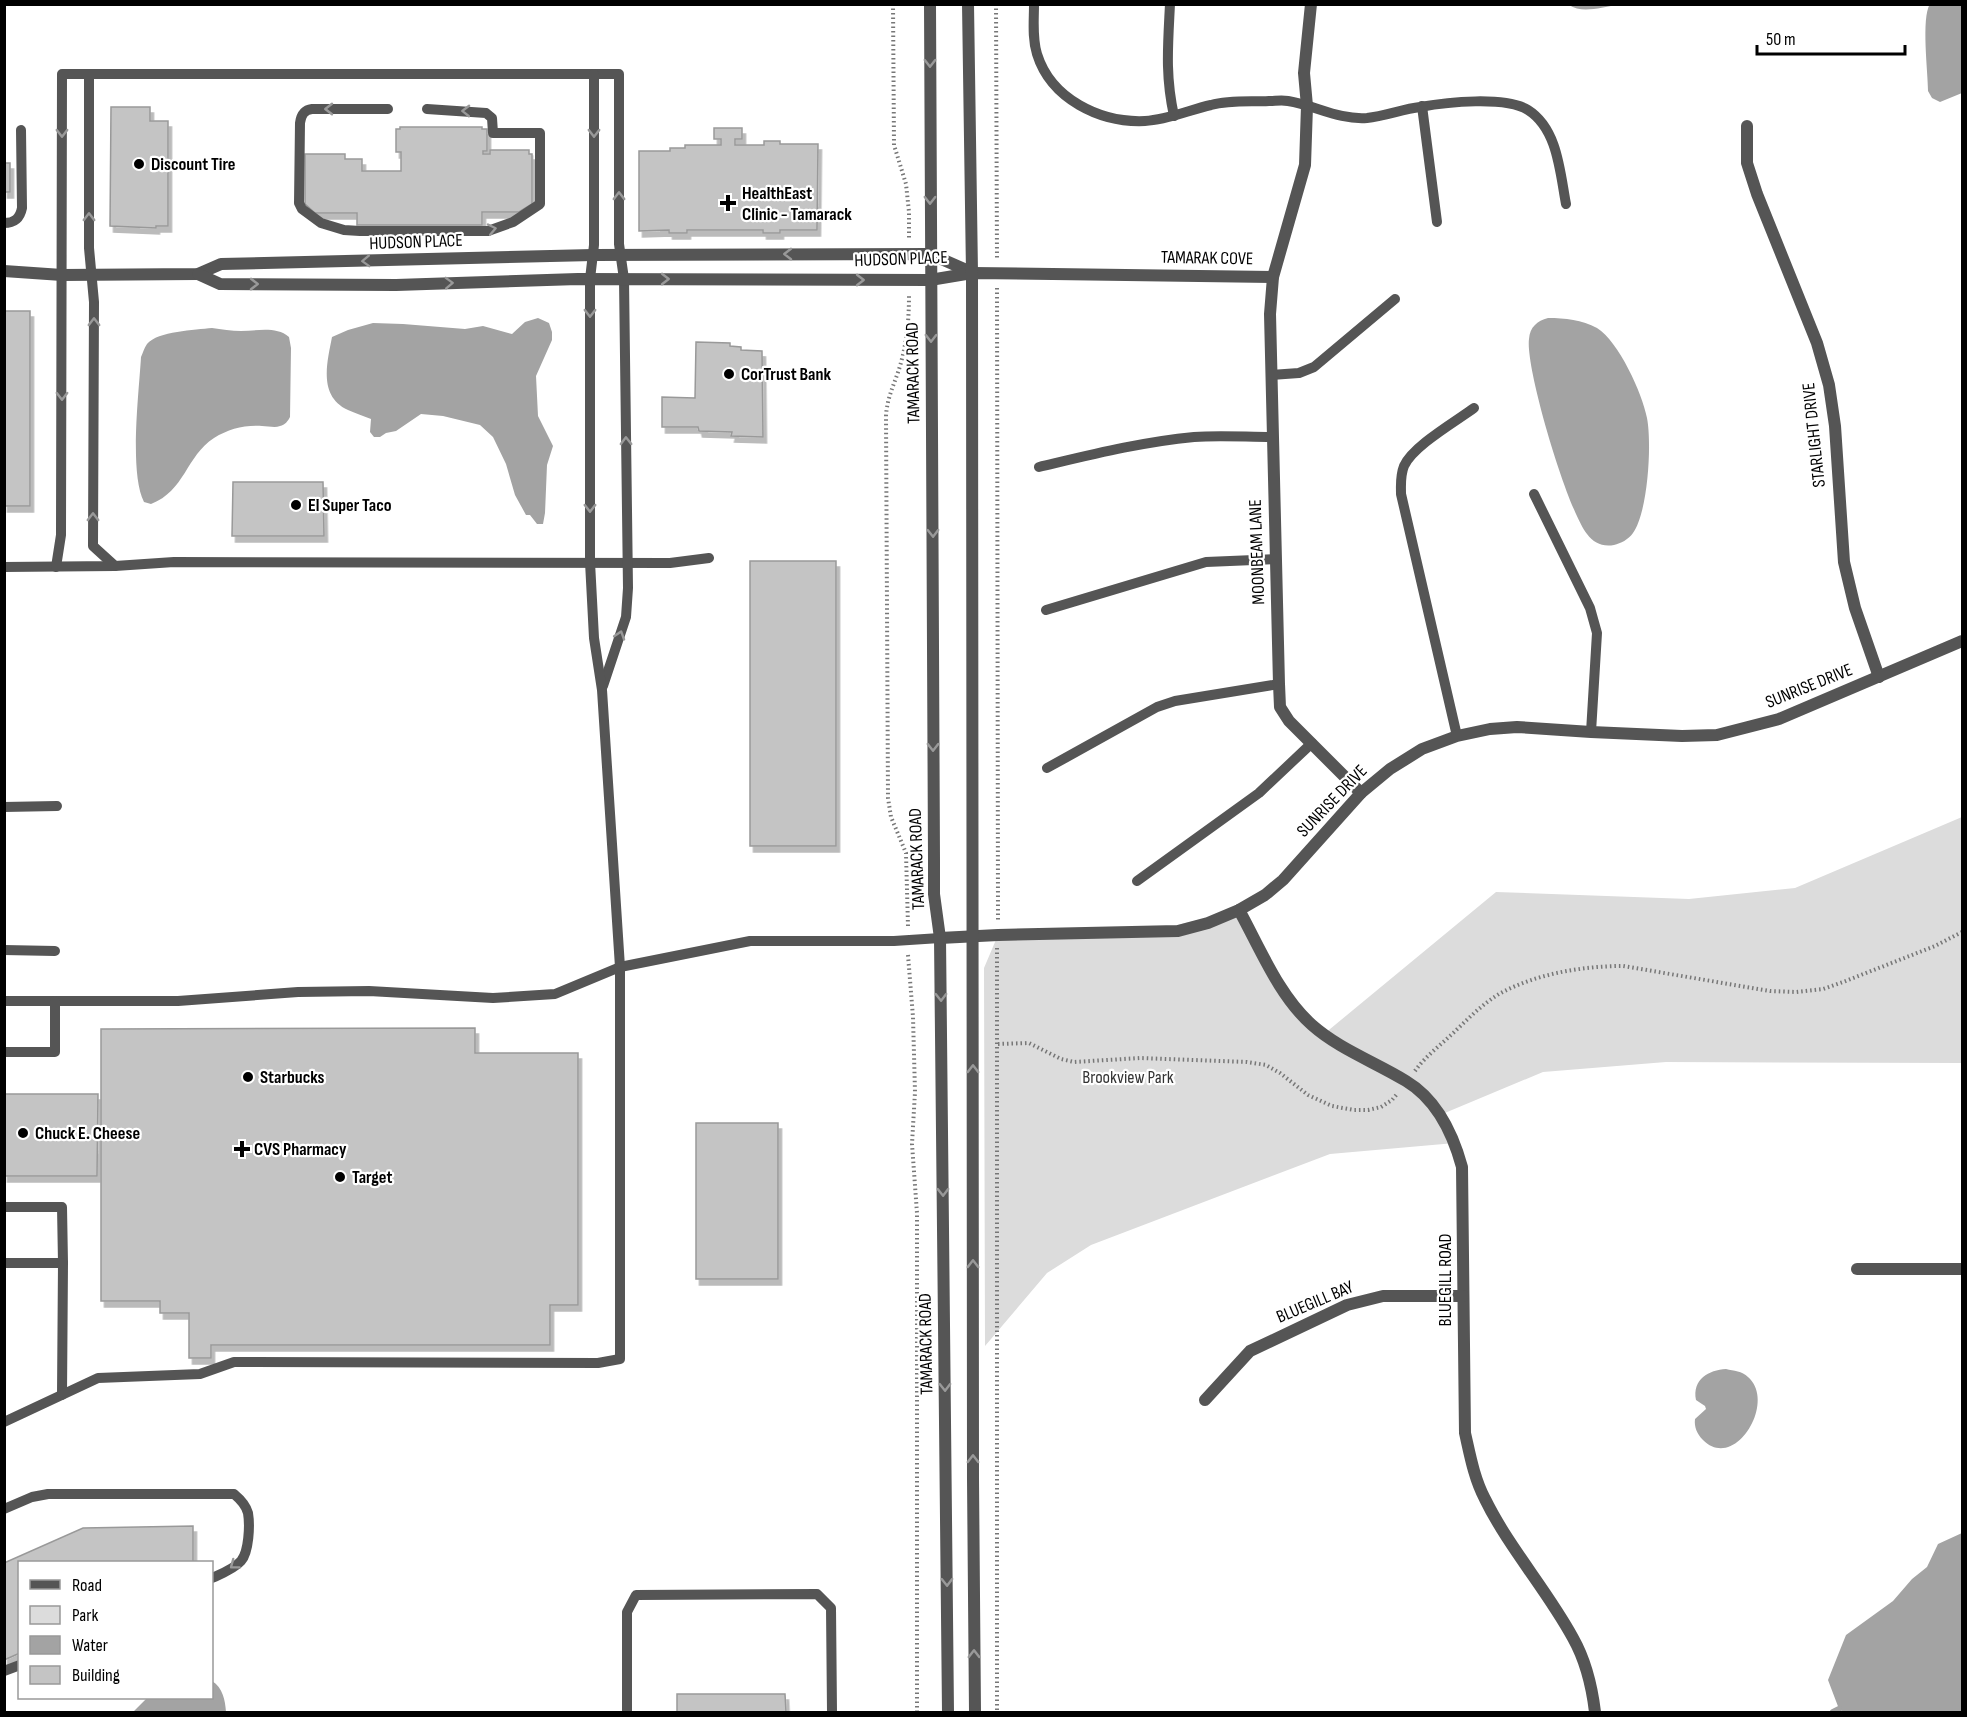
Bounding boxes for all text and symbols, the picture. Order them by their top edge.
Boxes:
scale bar [1757,18,1906,56]
text: 50 m [1766,29,1796,50]
one-way arrow [924,58,936,67]
one-way arrow [325,103,334,115]
one-way arrow [462,105,471,117]
one-way arrow [55,128,68,137]
one-way arrow [588,128,600,137]
place label: Discount Tire [151,154,236,175]
marker: Discount Tire [132,157,146,171]
place label: HealthEast Clinic - Tamarack [742,183,852,225]
one-way arrow [613,192,625,201]
marker: HealthEast Clinic - Tamarack [719,194,737,212]
one-way arrow [924,195,936,204]
one-way arrow [83,212,95,221]
one-way arrow [487,223,497,236]
street label: HUDSON PLACE [369,230,463,254]
street label: HUDSON PLACE [854,247,948,271]
street label: TAMARAK COVE [1161,247,1253,269]
one-way arrow [783,248,792,260]
one-way arrow [362,255,371,268]
one-way arrow [661,273,670,285]
one-way arrow [856,274,865,286]
one-way arrow [445,277,454,290]
one-way arrow [250,278,259,290]
one-way arrow [584,309,596,318]
one-way arrow [88,317,100,326]
street label: TAMARACK ROAD [902,322,924,424]
one-way arrow [924,334,937,343]
place label: CorTrust Bank [741,364,831,385]
marker: CorTrust Bank [722,367,736,381]
street label: STARLIGHT DRIVE [1798,382,1830,488]
one-way arrow [56,392,68,401]
one-way arrow [620,436,632,445]
place label: El Super Taco [308,495,392,516]
marker: El Super Taco [289,498,303,512]
street label: MOONBEAM LANE [1245,499,1269,605]
one-way arrow [584,504,596,513]
one-way arrow [87,512,99,521]
one-way arrow [926,529,939,538]
one-way arrow [613,630,625,641]
street label: SUNRISE DRIVE [1762,659,1856,713]
one-way arrow [927,743,939,752]
street label: SUNRISE DRIVE [1292,761,1372,841]
street label: TAMARACK ROAD [905,808,929,910]
one-way arrow [935,992,947,1001]
one-way arrow [967,1065,979,1074]
place label: Starbucks [260,1067,325,1088]
park label: Brookview Park [1082,1067,1174,1088]
marker: Starbucks [241,1070,255,1084]
place label: Chuck E. Cheese [35,1123,140,1144]
marker: Chuck E. Cheese [16,1126,30,1140]
place label: CVS Pharmacy [254,1139,347,1160]
marker: CVS Pharmacy [235,1142,249,1156]
place label: Target [352,1167,392,1188]
marker: Target [333,1170,347,1184]
one-way arrow [937,1187,949,1196]
street label: BLUEGILL ROAD [1435,1234,1456,1326]
one-way arrow [967,1260,979,1269]
street label: BLUEGILL BAY [1273,1276,1357,1328]
street label: TAMARACK ROAD [915,1293,937,1395]
one-way arrow [939,1382,951,1391]
one-way arrow [967,1455,979,1464]
one-way arrow [229,1558,240,1569]
legend [18,1561,213,1699]
text: Road [72,1575,102,1596]
one-way arrow [941,1577,953,1586]
text: Park [72,1605,98,1626]
text: Water [72,1635,108,1656]
one-way arrow [968,1650,981,1659]
text: Building [72,1665,120,1686]

